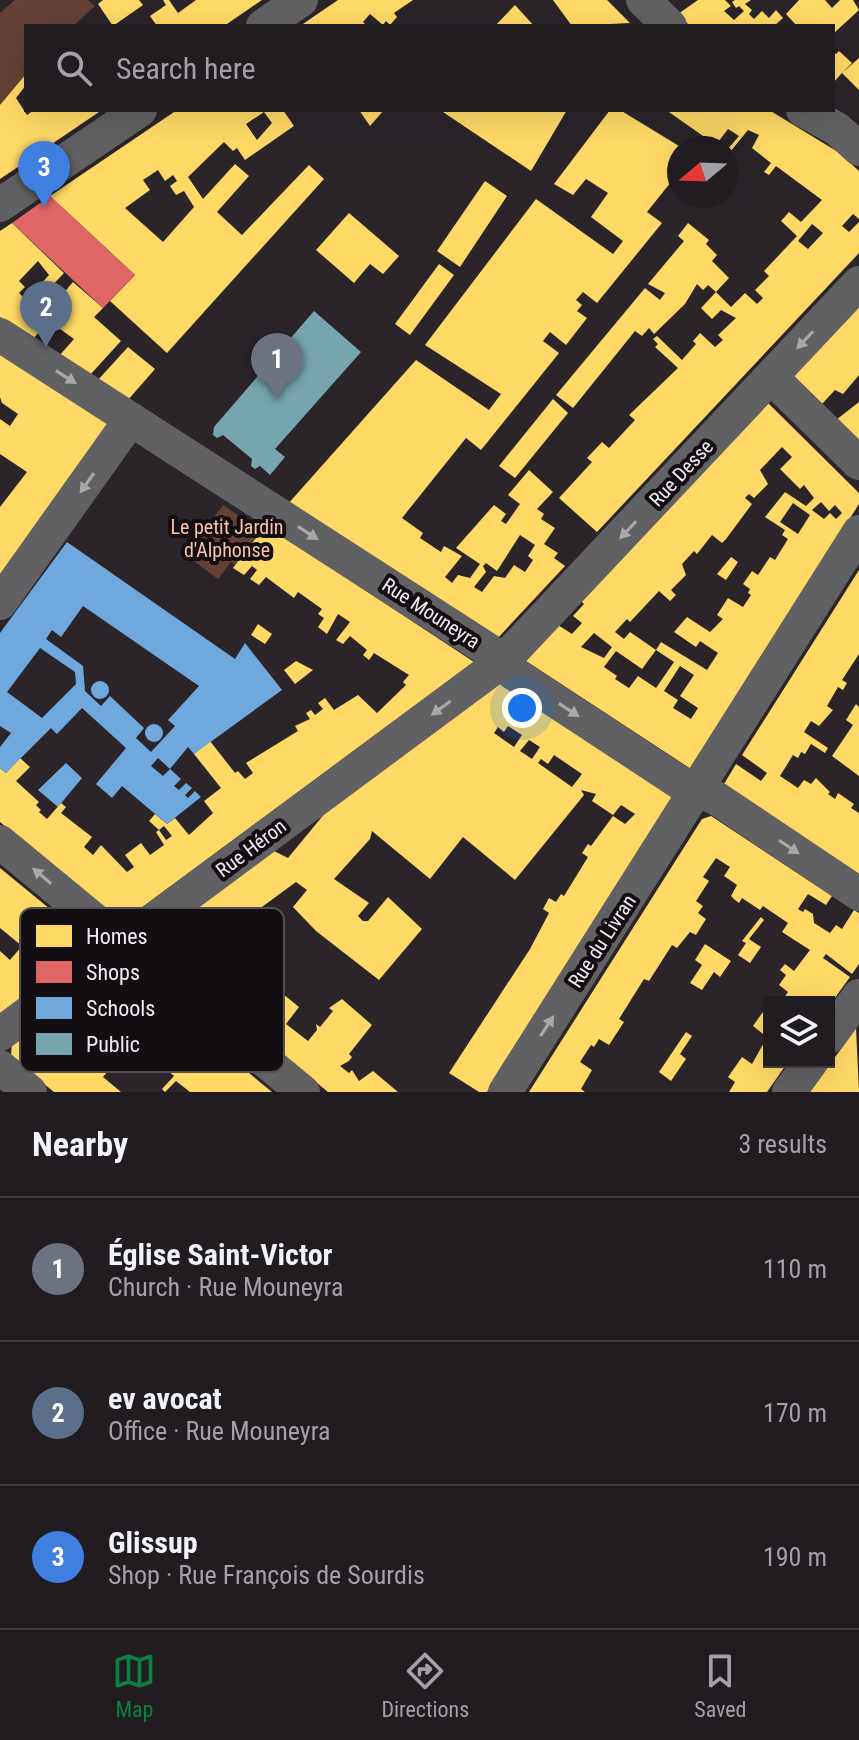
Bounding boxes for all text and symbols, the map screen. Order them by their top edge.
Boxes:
search box [24,24,835,112]
icon: search [52,46,96,90]
text: Search here [116,51,256,86]
north arrow [667,136,739,208]
pin: 3 [18,141,70,207]
pin: 2 [20,281,72,347]
one-way arrow [797,330,815,349]
pin: 1 [251,333,303,399]
one-way arrow [55,370,77,384]
street label: Rue Desse [644,435,718,511]
one-way arrow [80,472,95,493]
park label: Le petit Jardin d'Alphonse [170,515,284,562]
one-way arrow [619,520,637,539]
one-way arrow [297,526,319,540]
street label: Rue Mouneyra [378,573,484,653]
your location [502,688,542,728]
one-way arrow [430,700,451,715]
one-way arrow [559,702,580,717]
street label: Rue Héron [211,814,291,882]
one-way arrow [779,839,800,854]
one-way arrow [31,868,52,885]
street label: Rue du Livran [563,890,641,992]
legend [20,908,284,1072]
text: Homes [86,924,148,949]
text: Shops [86,960,140,985]
text: Schools [86,996,155,1021]
map controls [763,996,835,1068]
button: layers [763,996,835,1068]
one-way arrow [540,1015,554,1037]
text: Public [86,1032,140,1057]
text: Nearby [32,1124,128,1164]
text: 3 results [738,1129,827,1159]
text: Église Saint-Victor [108,1237,333,1272]
text: 1 [51,1254,65,1284]
text: 110 m [763,1254,827,1284]
text: Church · Rue Mouneyra [108,1272,343,1302]
text: ev avocat [108,1381,222,1416]
text: 2 [51,1398,65,1428]
text: 170 m [763,1398,827,1428]
text: Office · Rue Mouneyra [108,1416,331,1446]
text: Glissup [108,1525,198,1560]
text: 3 [51,1542,65,1572]
text: 190 m [763,1542,827,1572]
text: Shop · Rue François de Sourdis [108,1560,425,1590]
tab: Map [112,1649,156,1722]
tab: Directions [381,1649,469,1722]
tab: Saved [694,1649,747,1722]

